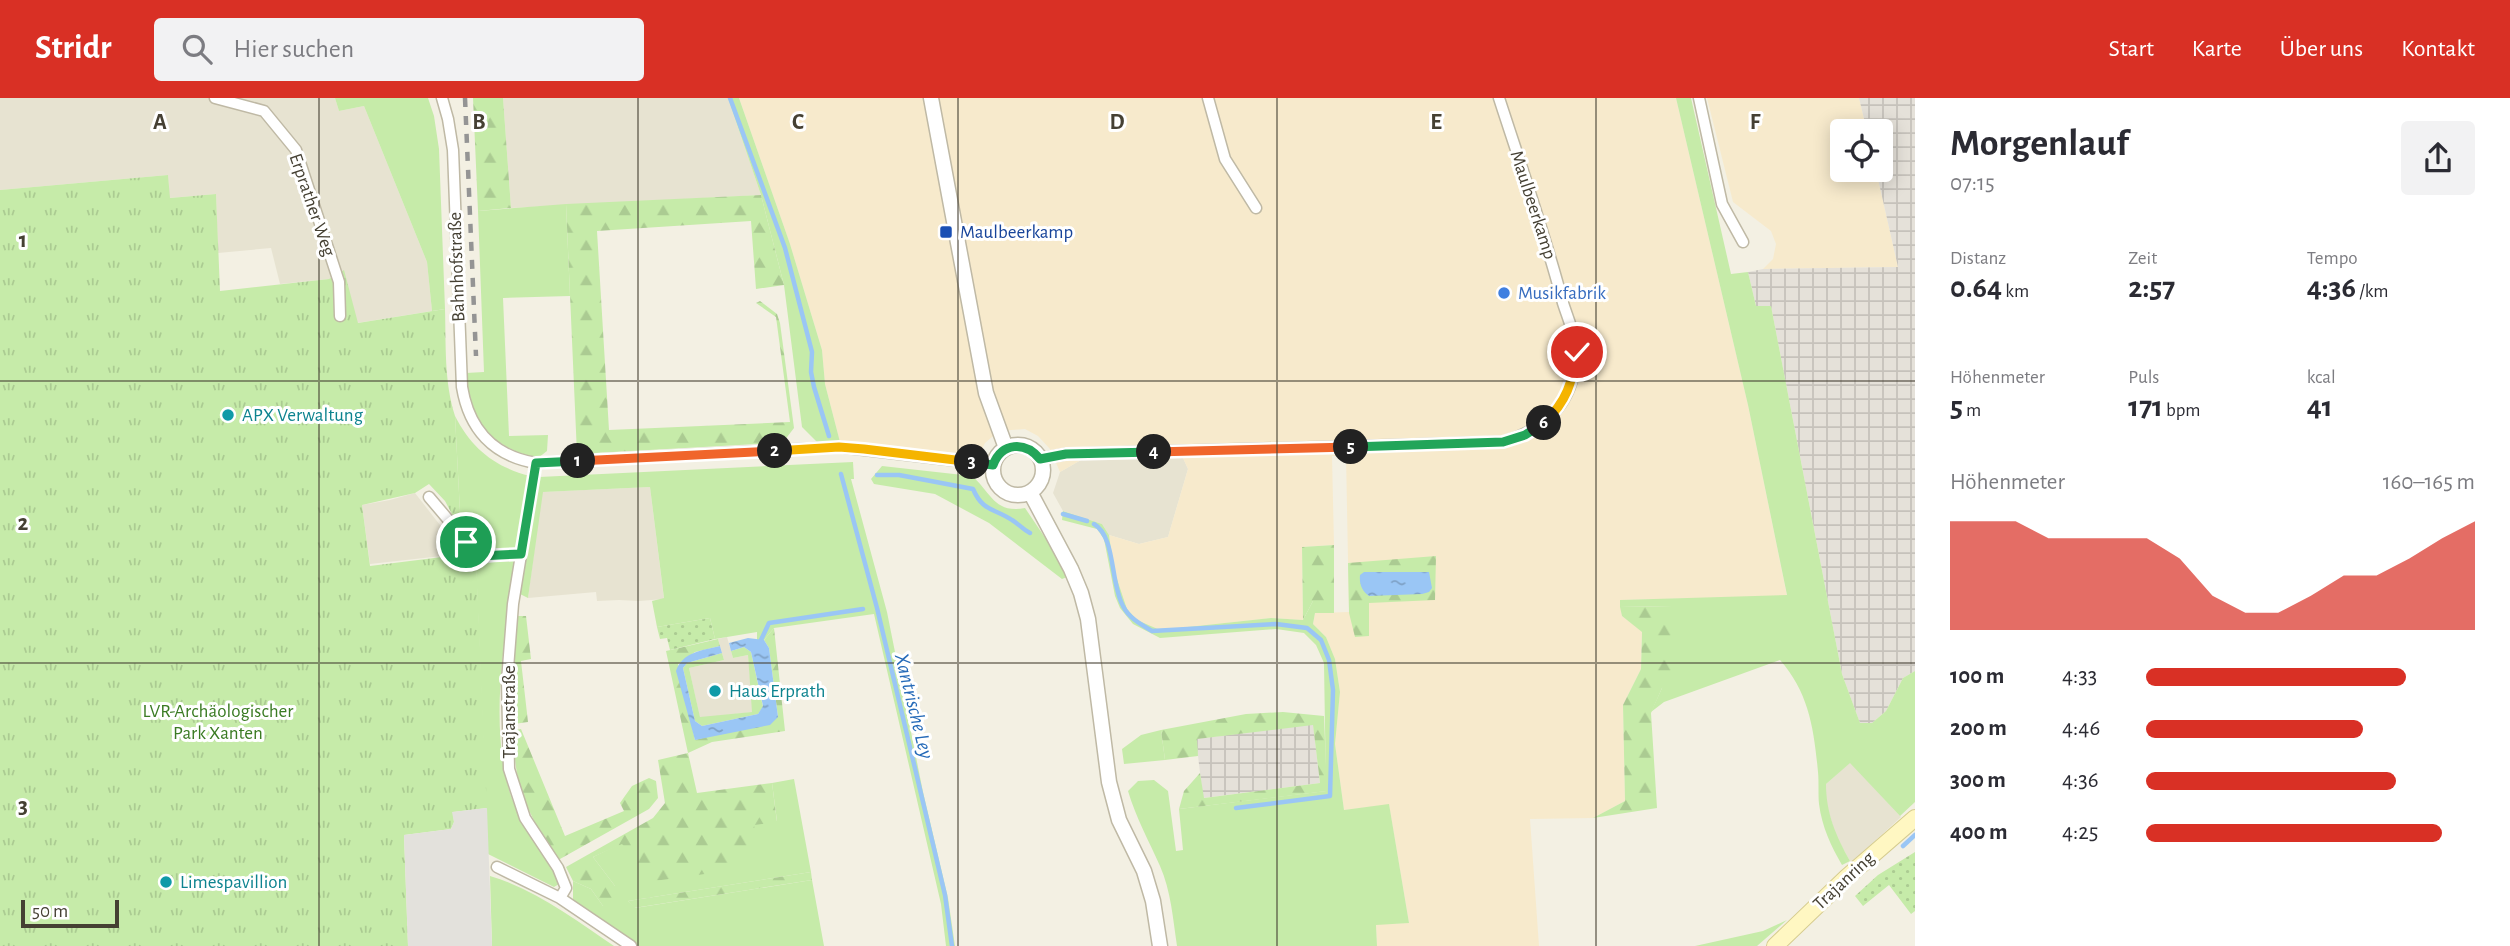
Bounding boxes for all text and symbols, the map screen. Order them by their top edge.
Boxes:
search box [154,18,644,81]
icon: search [178,30,216,68]
text: Stridr [35,32,112,65]
text: Hier suchen [234,36,354,62]
text: Start [2109,37,2154,61]
text: Karte [2192,37,2242,61]
text: Über uns [2280,37,2363,61]
text: Kontakt [2401,37,2475,61]
text: A [153,111,167,134]
text: B [472,111,486,134]
text: C [792,111,804,134]
text: D [1109,111,1125,134]
text: E [1430,111,1442,134]
text: F [1750,111,1761,134]
map controls [1830,119,1893,182]
button: locate [1830,119,1893,182]
button: share [2401,121,2475,195]
text: Morgenlauf [1950,125,2128,163]
street label: Maulbeerkamp [1506,148,1560,262]
street label: Erprather Weg [286,151,339,259]
text: 07:15 [1950,172,1995,195]
street label: Bahnhofstraße [446,212,468,322]
place label: Maulbeerkamp [960,223,1073,242]
marker: Maulbeerkamp [938,224,954,240]
text: 1 [19,229,27,252]
text: Distanz [1950,249,2006,268]
text: Zeit [2128,249,2157,268]
text: Tempo [2307,249,2358,268]
text: 0.64 [1950,273,2002,303]
text: 2:57 [2128,273,2175,303]
text: 4:36 [2307,273,2356,303]
text: km [2002,282,2029,301]
text: /km [2356,282,2389,301]
place label: Musikfabrik [1518,284,1606,303]
marker: Musikfabrik [1496,285,1512,301]
pin [1547,322,1607,382]
icon: check [1558,333,1596,371]
text: Höhenmeter [1950,368,2045,387]
text: Puls [2128,368,2159,387]
text: kcal [2307,368,2336,387]
text: 5 [1950,392,1963,422]
text: 171 [2128,392,2163,422]
text: 41 [2307,392,2333,422]
text: m [1963,401,1981,420]
text: bpm [2163,401,2200,420]
place label: APX Verwaltung [242,406,364,425]
pin: 6 [1526,406,1562,440]
marker: APX Verwaltung [220,407,236,423]
text: 6 [1539,413,1548,432]
pin: 5 [1334,430,1368,464]
pin: 2 [758,434,792,468]
pin: 4 [1136,434,1172,470]
text: 5 [1346,437,1355,456]
text: 2 [770,441,779,460]
text: 4 [1149,442,1158,461]
pin: 1 [560,444,596,478]
pin: 3 [954,444,990,480]
text: 1 [574,451,581,470]
text: 3 [967,452,976,471]
text: Höhenmeter [1950,471,2065,494]
text: 160–165 m [2383,471,2475,494]
text: 2 [18,512,29,535]
pin [436,512,496,572]
icon: arrive [447,523,485,561]
water label: Xantrische Ley [891,650,937,761]
street label: Trajanstraße [500,665,519,759]
text: 100 m [1950,665,2004,688]
text: 4:33 [2062,665,2097,688]
place label: Haus Erprath [729,682,826,701]
marker: Haus Erprath [707,683,723,699]
park label: LVR-Archäologischer Park Xanten [143,702,293,743]
text: 200 m [1950,717,2007,740]
text: 4:46 [2062,717,2100,740]
text: 300 m [1950,769,2006,792]
text: 4:36 [2062,769,2099,792]
text: 3 [18,795,28,818]
text: 400 m [1950,821,2008,844]
text: 4:25 [2062,821,2098,844]
street label: Trajanring [1810,848,1879,914]
place label: Limespavillion [180,873,287,892]
marker: Limespavillion [158,874,174,890]
scale bar [21,897,119,929]
text: 50 m [32,902,68,921]

